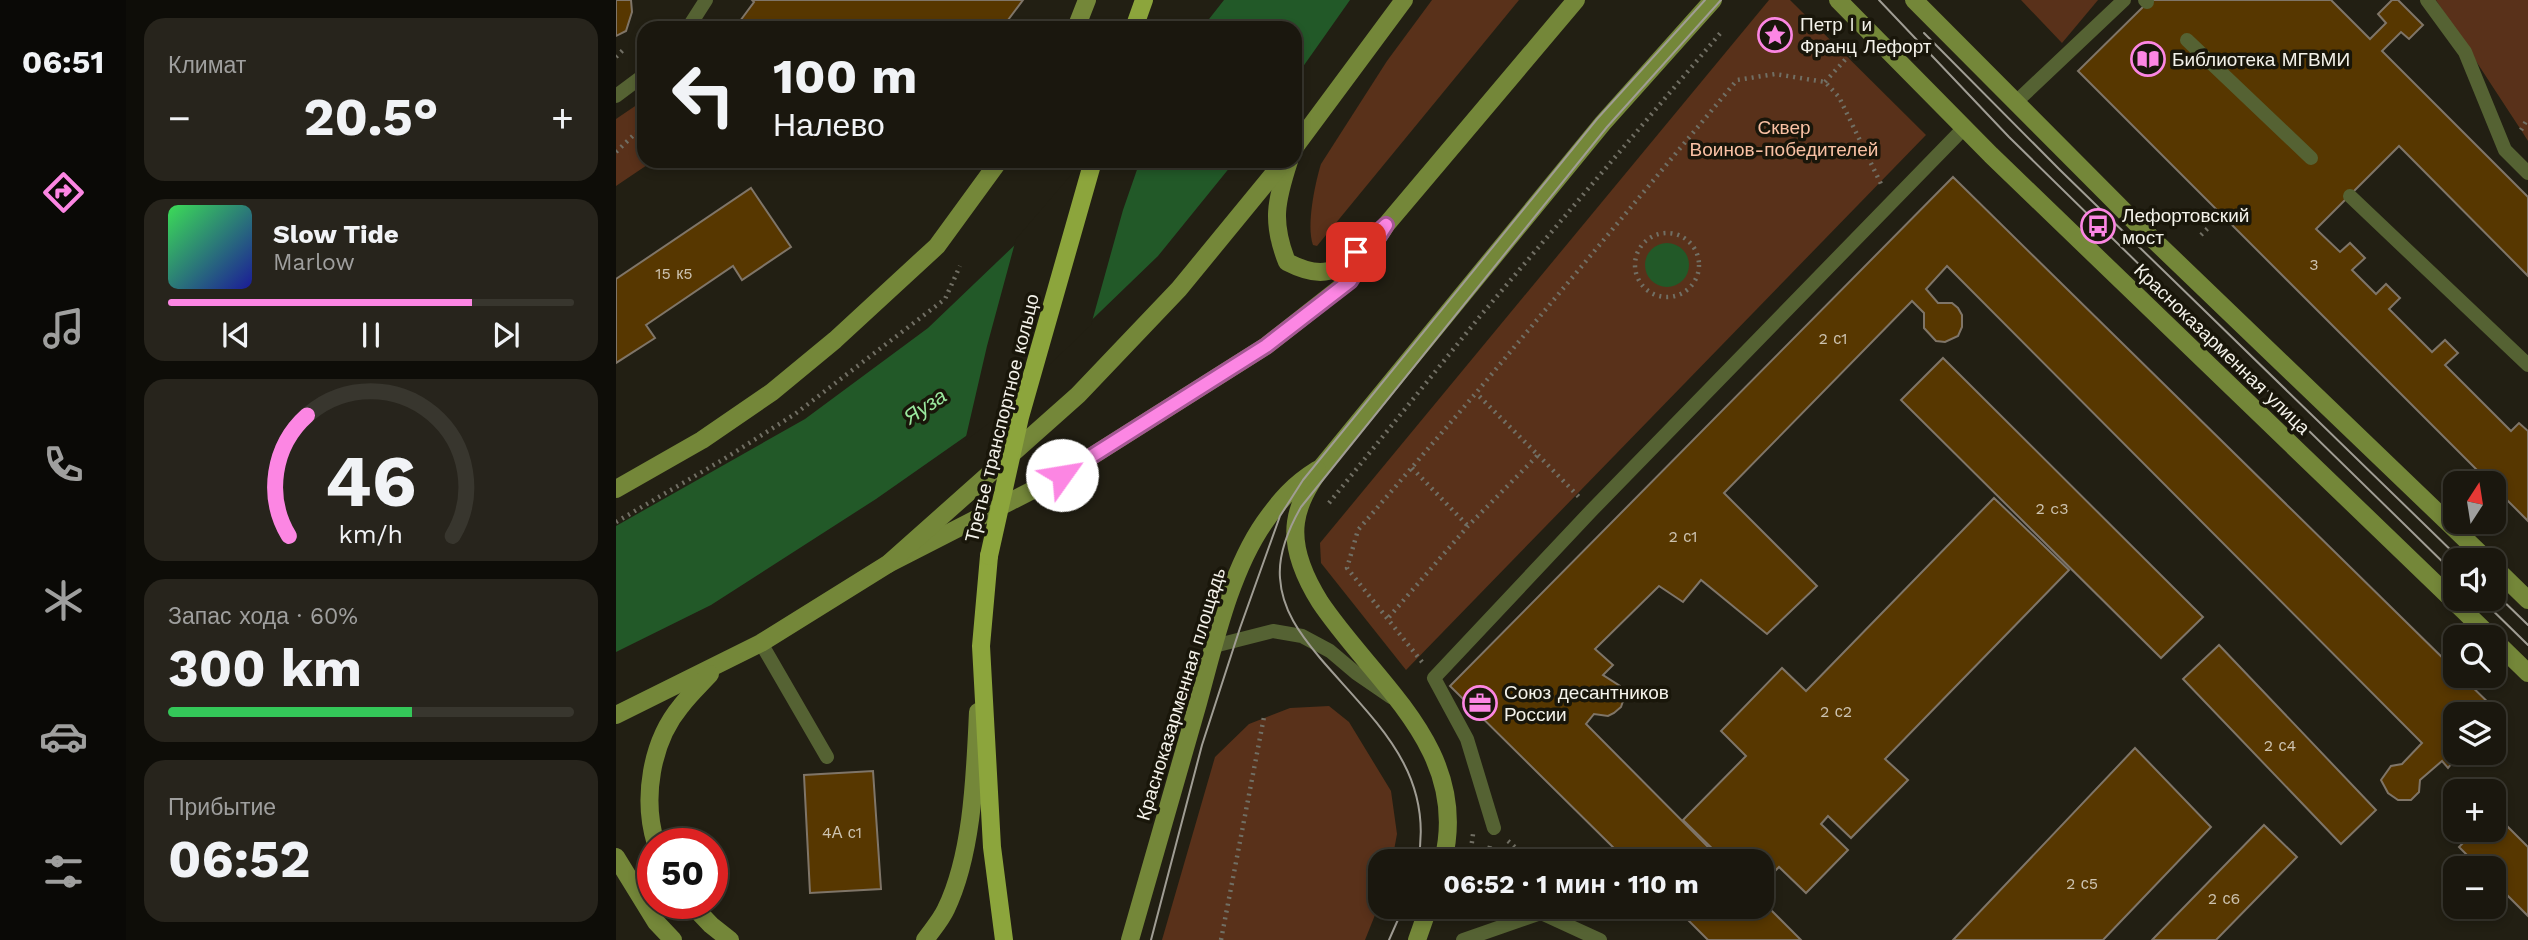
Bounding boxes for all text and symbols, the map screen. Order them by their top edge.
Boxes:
place label: Петр I и Франц Лефорт [1800,13,1932,58]
place icon: Петр I и Франц Лефорт [1756,16,1794,54]
library icon: Библиотека МГВМИ [2129,40,2167,78]
text: 06:51 [22,43,104,81]
text: 100 m [773,47,917,105]
place label: Библиотека МГВМИ [2172,48,2350,71]
icon: left [658,49,749,140]
text: Климат [168,52,246,79]
text: 20.5° [303,87,439,148]
text: − [168,96,191,140]
text: + [551,96,574,140]
text: Налево [773,106,885,144]
park label: Сквер Воинов-победителей [1690,116,1878,161]
icon: directions [39,168,88,217]
place label: Лефортовский мост [2122,204,2249,249]
bus stop icon: Лефортовский мост [2079,207,2117,245]
text: Slow Tide [273,219,399,249]
pin [1326,222,1386,282]
icon: arrive [1337,233,1375,271]
text: Marlow [273,249,355,276]
house number: 3 [2309,255,2319,274]
street label: Красноказарменная улица [2129,259,2315,439]
house number: 15 к5 [655,264,693,283]
street label: Третье транспортное кольцо [960,291,1044,545]
icon: music [39,304,88,353]
icon: previous [217,316,255,354]
icon: pause [352,316,390,354]
icon: next [487,316,525,354]
house number: 2 с1 [1818,329,1848,348]
water label: Яуза [898,383,951,430]
text: 46 [325,438,417,524]
position arrow [1025,438,1099,512]
icon: phone [39,440,88,489]
north arrow [2443,471,2506,534]
map controls [2443,471,2506,919]
house number: 2 c3 [2035,499,2069,518]
text: km/h [339,520,403,549]
house number: 2 с1 [1668,527,1698,546]
button: sound [2443,548,2506,611]
street label: Красноказарменная площадь [1132,565,1230,823]
icon: climate [39,576,88,625]
text: Запас хода · 60% [168,603,358,630]
button: search [2443,625,2506,688]
text: 300 km [168,638,362,699]
place label: Союз десантников России [1504,681,1669,726]
office icon: Союз десантников России [1461,684,1499,722]
house number: 2 с2 [1820,702,1852,721]
button: layers [2443,702,2506,765]
icon: car [39,712,88,761]
house number: 2 с4 [2264,736,2297,755]
button: + [2443,779,2506,842]
text: Прибытие [168,794,276,821]
house number: 4А с1 [822,823,862,842]
speed limit sign: 50 [637,828,728,919]
text: 06:52 [168,829,311,890]
icon: filters [39,847,88,896]
button: − [2443,856,2506,919]
text: 06:52 · 1 мин · 110 m [1443,869,1699,899]
house number: 2 с5 [2066,874,2098,893]
house number: 2 с6 [2208,889,2240,908]

